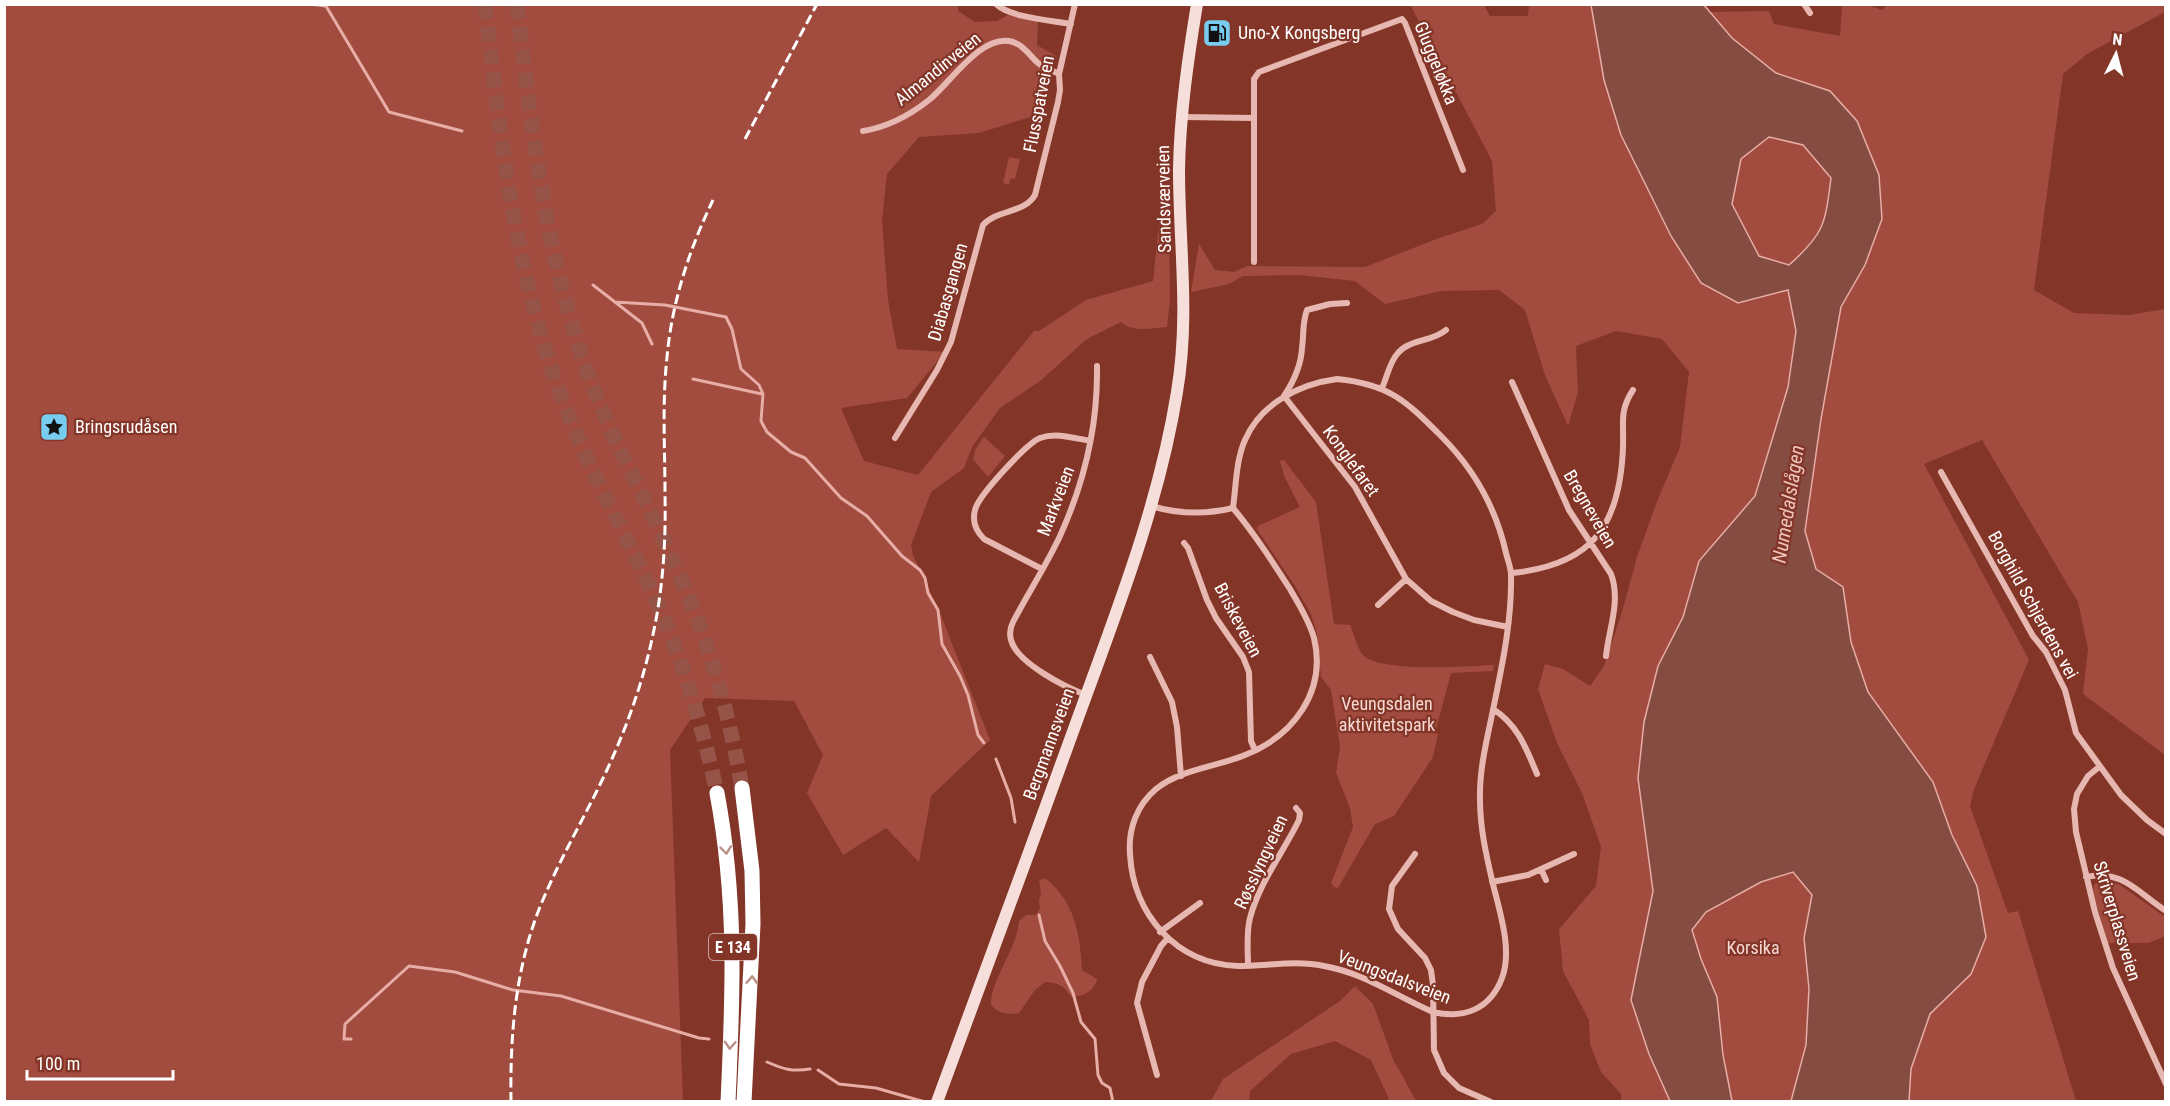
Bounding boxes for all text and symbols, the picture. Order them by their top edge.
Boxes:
fuel station icon: Uno-X Kongsberg [1201,17,1233,49]
street label: Gluggeløkka [1410,18,1463,107]
place label: Uno-X Kongsberg [1238,22,1360,43]
north arrow [2086,24,2146,84]
street label: Almandinveien [890,28,985,110]
text: N [2112,30,2123,50]
street label: Flusspatveien [1019,54,1058,154]
street label: Sandsværveien [1152,145,1175,253]
street label: Diabasgangen [924,240,972,343]
place icon: Bringsrudåsen [38,411,70,443]
place label: Bringsrudåsen [75,416,177,437]
street label: Konglefaret [1319,421,1384,500]
water label: Numedalslågen [1767,443,1809,565]
street label: Markveien [1033,463,1078,539]
street label: Bregneveien [1560,466,1621,552]
street label: Borghild Schjerdens vei [1984,527,2083,682]
street label: Briskeveien [1210,579,1267,661]
street label: Bergmannsveien [1019,685,1079,803]
park label: Veungsdalen aktivitetspark [1339,693,1435,735]
street label: Røsslyngveien [1230,811,1292,912]
one-way arrow [720,846,732,855]
street label: Skriverplassveien [2089,859,2146,983]
road number: E 134 [709,934,757,960]
park label: Korsika [1726,937,1780,958]
street label: Veungsdalsveien [1334,945,1454,1008]
one-way arrow [745,976,758,985]
one-way arrow [724,1041,737,1050]
scale bar [27,1043,172,1081]
text: 100 m [36,1053,80,1074]

